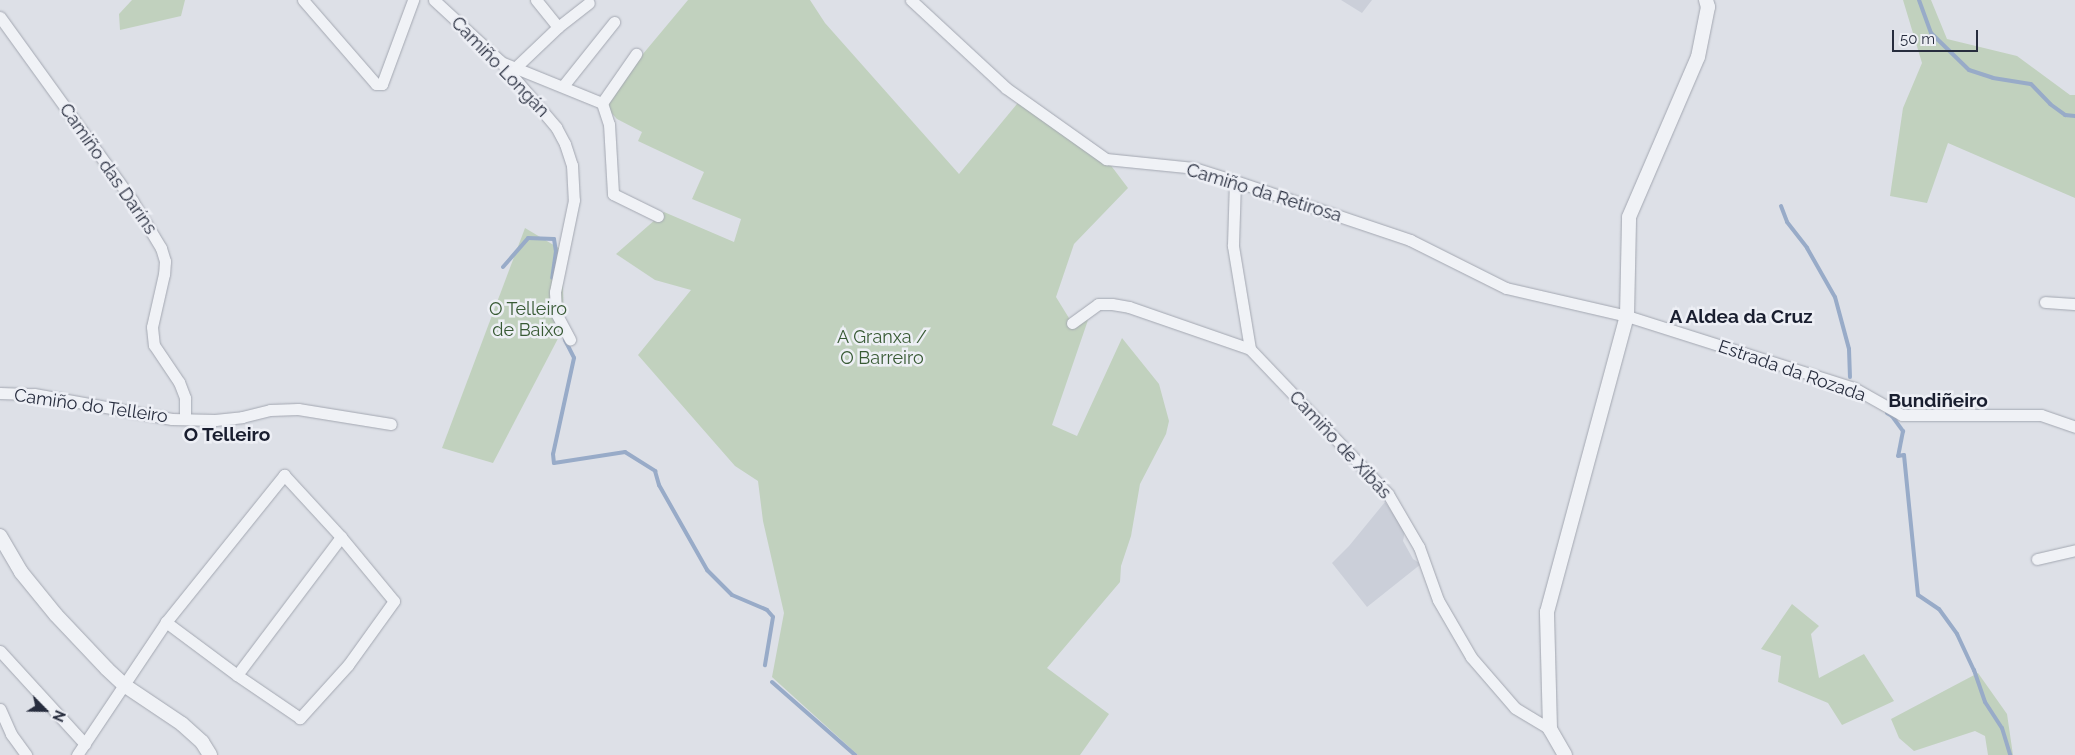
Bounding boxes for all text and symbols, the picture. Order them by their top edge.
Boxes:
street label: Camiño Longán [447,12,553,122]
scale bar [1895,20,1981,52]
text: 50 m [1900,30,1935,48]
street label: Camiño das Daríns [55,99,161,239]
street label: Camiño da Retirosa [1184,159,1344,227]
park label: O Telleiro de Baixo [489,299,567,342]
district label: A Aldea da Cruz [1669,306,1813,328]
park label: A Granxa / O Barreiro [837,327,927,369]
street label: Estrada da Rozada [1715,336,1869,406]
street label: Camiño do Telleiro [13,384,169,428]
street label: Camiño de Xibás [1284,387,1396,503]
district label: Bundiñeiro [1888,390,1988,412]
district label: O Telleiro [183,424,271,446]
north arrow [20,685,70,735]
text: N [49,708,68,724]

